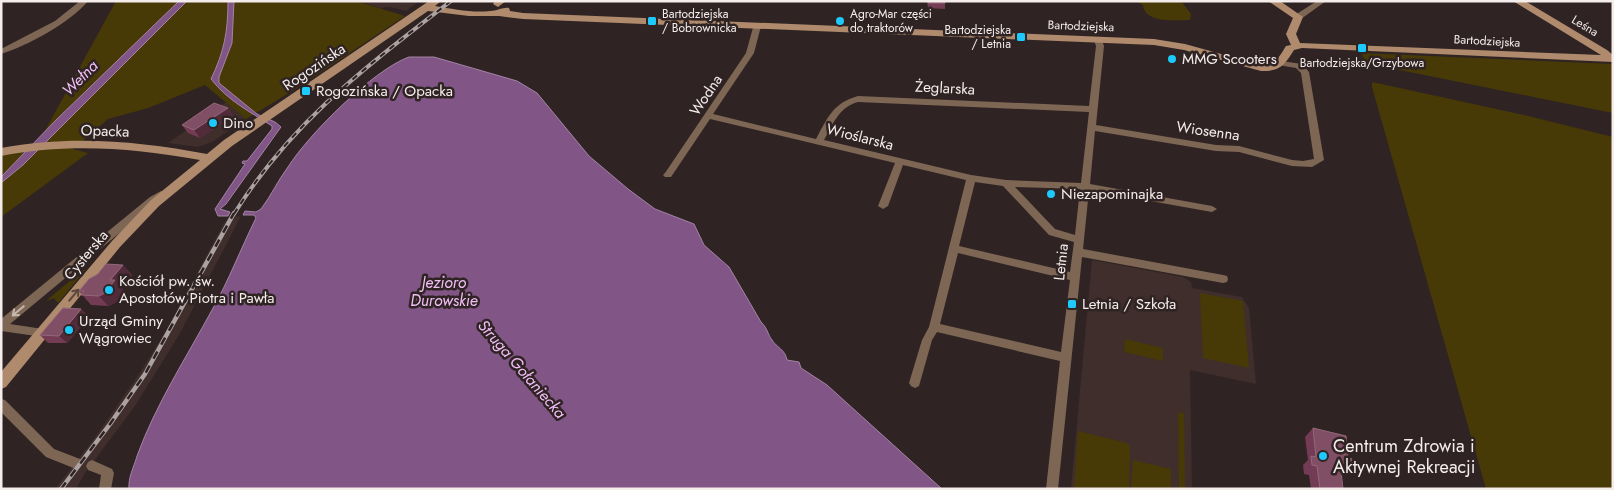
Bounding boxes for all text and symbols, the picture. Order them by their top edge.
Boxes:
place label: Bartodziejska / Bobrownicka [662,5,737,37]
place label: Agro-Mar części do traktorów [850,5,932,37]
street label: Leśna [1568,11,1602,41]
marker: Bartodziejska / Bobrownicka [646,15,658,27]
marker: Agro-Mar części do traktorów [834,15,846,27]
street label: Bartodziejska [1047,16,1115,36]
place label: Bartodziejska / Letnia [944,21,1011,53]
street label: Bartodziejska [1453,30,1521,52]
marker: Bartodziejska / Letnia [1015,31,1027,43]
street label: Rogozińska [278,38,350,96]
marker: Bartodziejska/Grzybowa [1356,42,1368,54]
place label: MMG Scooters [1182,48,1277,70]
marker: MMG Scooters [1166,53,1178,65]
place label: Bartodziejska/Grzybowa [1300,54,1424,72]
water label: Wełna [57,55,103,101]
street label: Wodna [684,70,728,120]
street label: Żeglarska [914,75,976,101]
place label: Rogozińska / Opacka [316,80,453,102]
marker: Rogozińska / Opacka [300,85,312,97]
place label: Dino [223,112,253,134]
street label: Wiosenna [1175,116,1241,146]
marker: Dino [207,117,219,129]
street label: Wioślarska [824,118,896,156]
street label: Opacka [80,119,130,143]
place label: Niezapominajka [1061,183,1163,205]
marker: Niezapominajka [1045,188,1057,200]
street label: Cysterska [59,225,113,285]
street label: Letnia [1048,242,1074,282]
place label: Kościół pw. św. Apostołów Piotra i Pawła [119,270,275,309]
water label: Jezioro Durowskie [410,271,478,312]
marker: Kościół pw. św. Apostołów Piotra i Pawła [103,284,115,296]
one-way arrow [68,289,79,302]
place label: Letnia / Szkoła [1082,293,1176,315]
marker: Letnia / Szkoła [1066,298,1078,310]
one-way arrow [11,306,24,317]
place label: Urząd Gminy Wągrowiec [79,310,163,349]
water label: Struga Gołaniecka [473,314,572,424]
marker: Urząd Gminy Wągrowiec [63,324,75,336]
place label: Centrum Zdrowia i Aktywnej Rekreacji [1333,433,1475,480]
marker: Centrum Zdrowia i Aktywnej Rekreacji [1317,450,1329,462]

